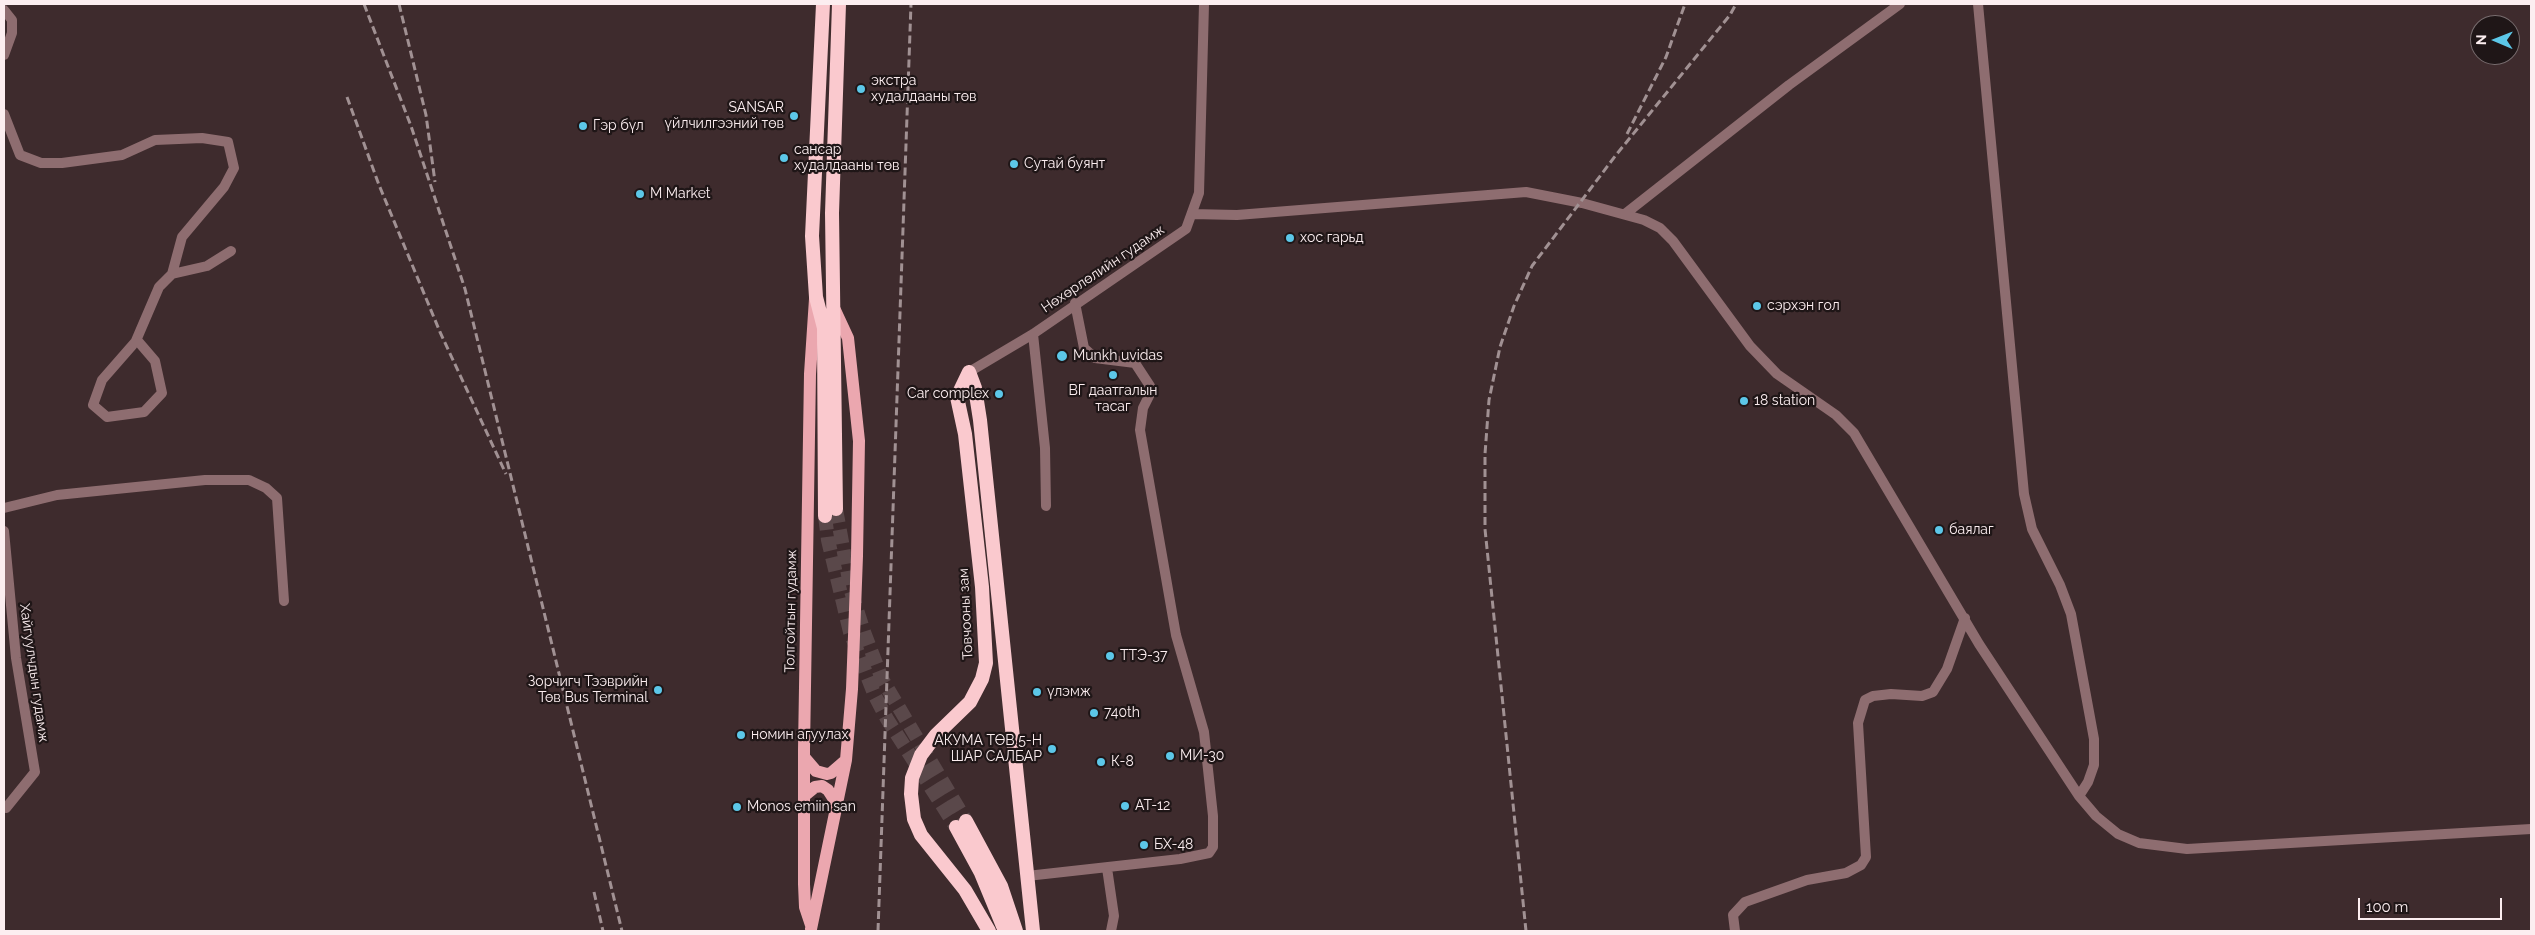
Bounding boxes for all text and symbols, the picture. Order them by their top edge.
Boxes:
north arrow [2470,15,2520,65]
text: N [2473,34,2489,45]
place label: экстра худалдааны төв [871,73,976,105]
marker: экстра худалдааны төв [855,83,867,95]
place label: SANSAR үйлчилгээний төв [665,100,784,132]
marker: SANSAR үйлчилгээний төв [788,110,800,122]
place label: Гэр бүл [593,118,644,134]
marker: Гэр бүл [577,120,589,132]
place label: сансар худалдааны төв [794,142,899,174]
marker: сансар худалдааны төв [778,152,790,164]
place label: Сутай буянт [1024,156,1105,172]
marker: Сутай буянт [1008,158,1020,170]
place label: М Market [650,186,710,202]
marker: М Market [634,188,646,200]
street label: Нөхөрлөлийн гудамж [1038,221,1168,317]
place label: хос гарьд [1300,230,1364,246]
marker: хос гарьд [1284,232,1296,244]
place label: сэрхэн гол [1767,298,1840,314]
marker: сэрхэн гол [1751,300,1763,312]
place label: Munkh uvidas [1073,348,1163,364]
marker: Munkh uvidas [1055,349,1069,363]
marker: ВГ даатгалын тасаг [1107,369,1119,381]
place label: ВГ даатгалын тасаг [1069,383,1157,416]
place label: Car complex [907,386,989,402]
marker: Car complex [993,388,1005,400]
place label: 18 station [1754,393,1815,409]
marker: 18 station [1738,395,1750,407]
place label: баялаг [1949,522,1994,538]
marker: баялаг [1933,524,1945,536]
street label: Толгойтын гудамж [782,549,800,673]
street label: Товчооны зам [955,568,977,660]
street label: Хайгуулчдын гудамж [16,603,52,743]
place label: ТТЭ-37 [1120,648,1167,664]
marker: ТТЭ-37 [1104,650,1116,662]
place label: Зорчигч Тээврийн Төв Bus Terminal [528,674,648,706]
marker: Зорчигч Тээврийн Төв Bus Terminal [652,684,664,696]
place label: үлэмж [1047,684,1091,700]
marker: үлэмж [1031,686,1043,698]
place label: 740th [1104,705,1140,721]
marker: 740th [1088,707,1100,719]
place label: номин агуулах [751,727,848,743]
marker: номин агуулах [735,729,747,741]
place label: АКУМА ТӨВ 5-Н ШАР САЛБАР [934,733,1042,766]
marker: АКУМА ТӨВ 5-Н ШАР САЛБАР [1046,743,1058,755]
place label: МИ-30 [1180,748,1224,764]
marker: МИ-30 [1164,750,1176,762]
place label: К-8 [1111,754,1134,770]
marker: К-8 [1095,756,1107,768]
place label: АТ-12 [1135,798,1170,814]
place label: Monos emiin san [747,799,856,815]
marker: АТ-12 [1119,800,1131,812]
marker: Monos emiin san [731,801,743,813]
place label: БХ-48 [1154,837,1193,853]
marker: БХ-48 [1138,839,1150,851]
scale bar [2360,888,2504,920]
text: 100 m [2366,898,2408,916]

